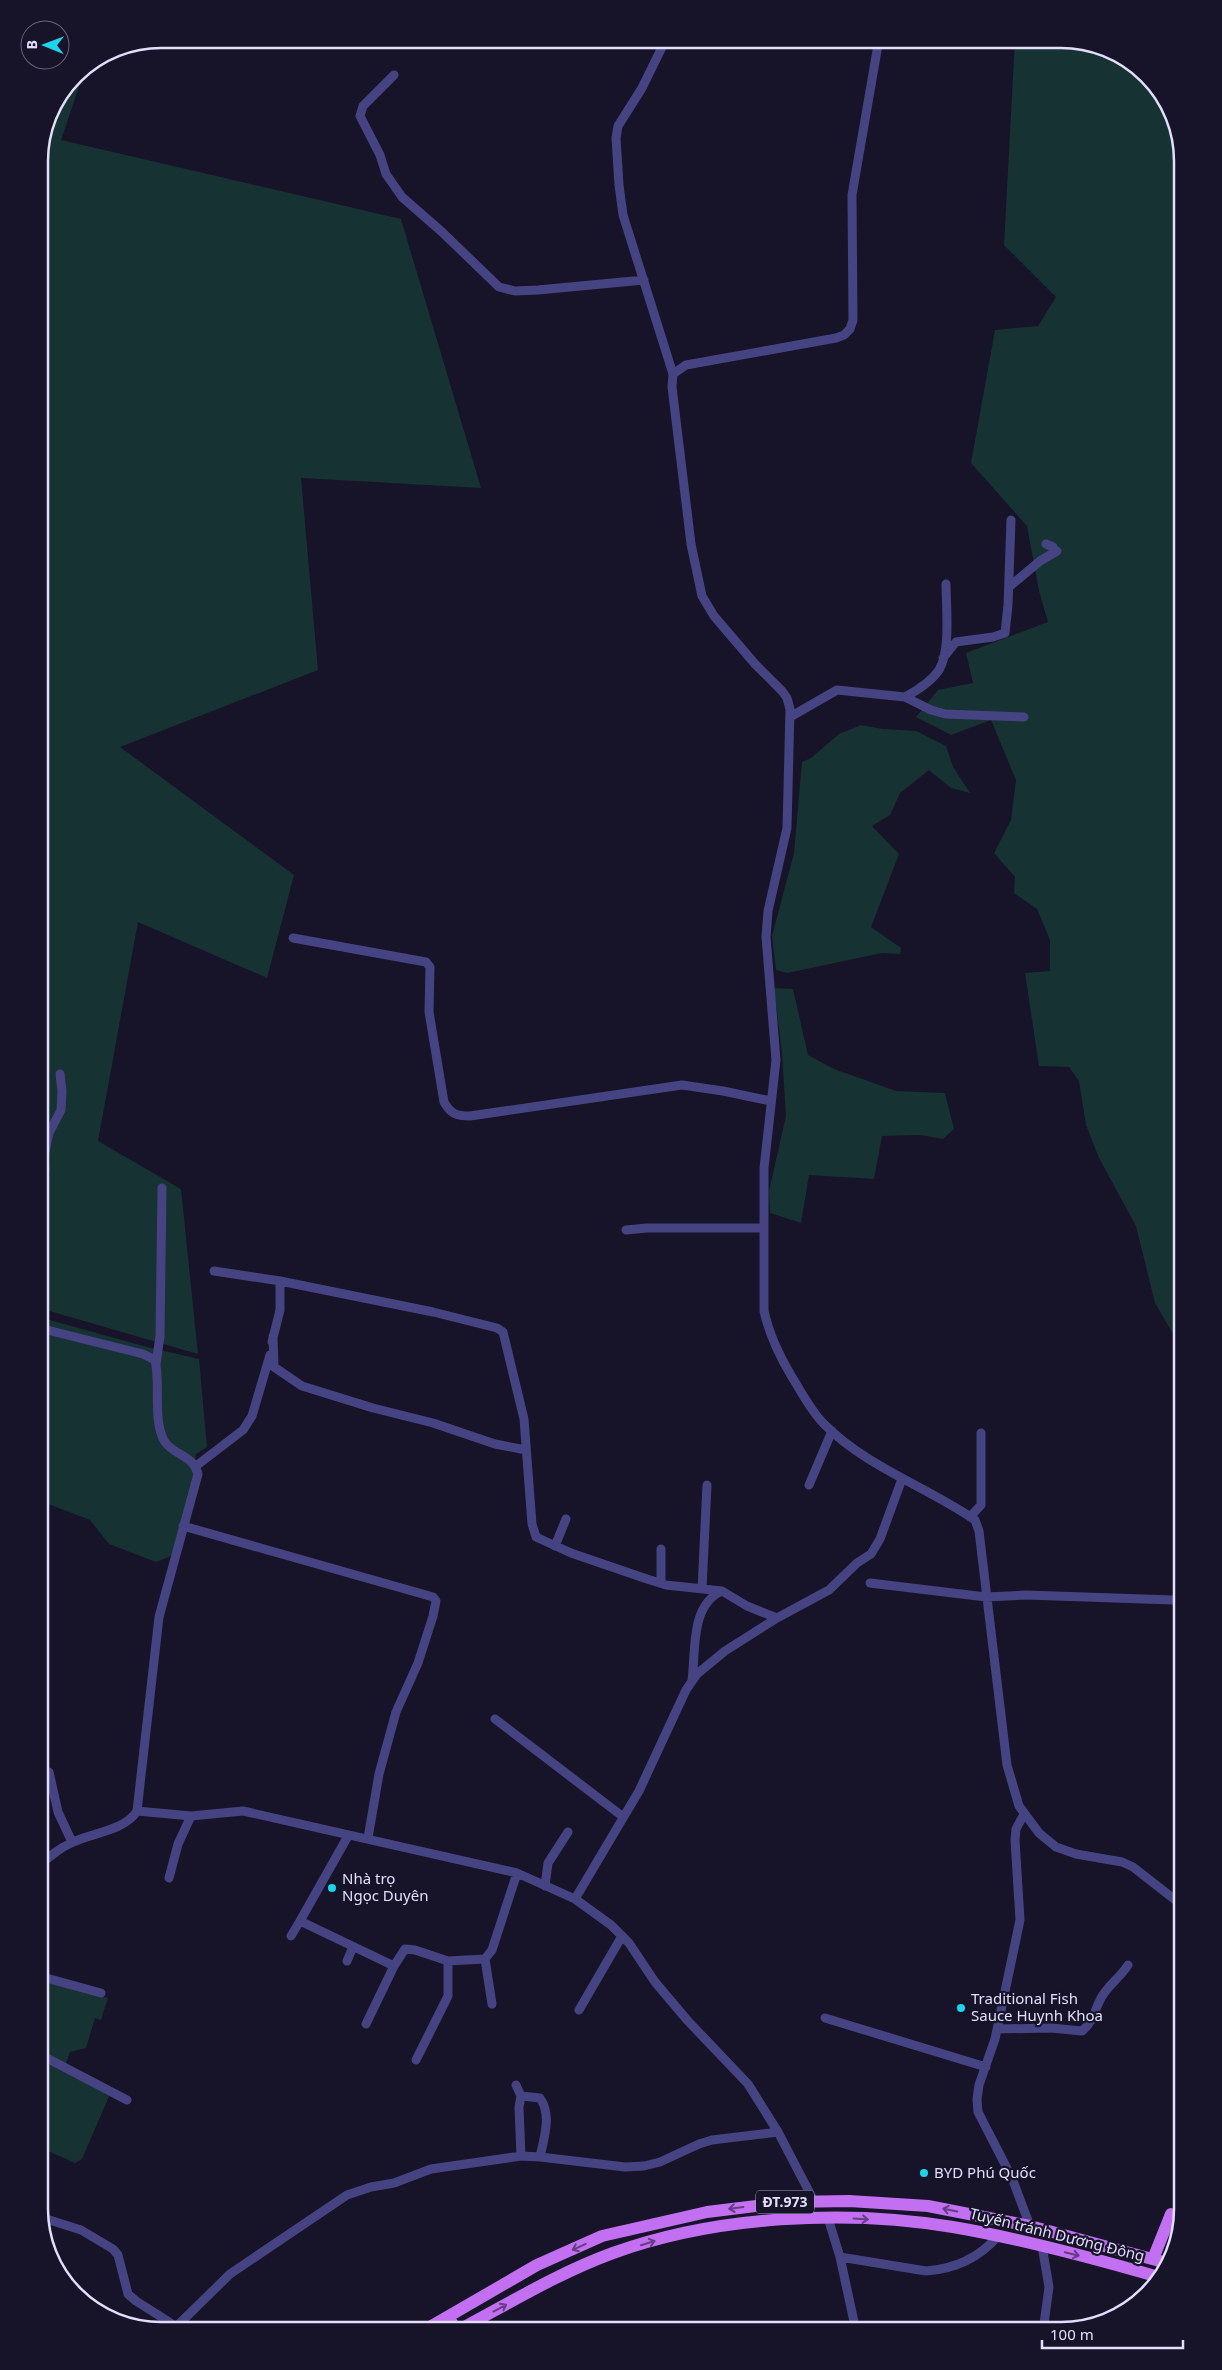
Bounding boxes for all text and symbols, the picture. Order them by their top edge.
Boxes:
north arrow [20,20,70,70]
text: B [22,40,41,50]
place label: Nhà trọ Ngọc Duyên [342,1868,428,1905]
marker: Nhà trọ Ngọc Duyên [326,1882,338,1894]
place label: Traditional Fish Sauce Huynh Khoa [971,1988,1103,2025]
marker: Traditional Fish Sauce Huynh Khoa [955,2002,967,2014]
place label: BYD Phú Quốc [934,2162,1036,2182]
marker: BYD Phú Quốc [918,2167,930,2179]
road number: ĐT.973 [756,2190,814,2214]
one-way arrow [728,2203,744,2213]
street label: Tuyến tránh Dương Đông [968,2203,1147,2265]
one-way arrow [942,2204,958,2214]
one-way arrow [852,2214,868,2224]
one-way arrow [640,2237,656,2247]
one-way arrow [572,2242,587,2252]
one-way arrow [1064,2250,1080,2259]
one-way arrow [492,2303,507,2312]
scale bar [1042,2318,1183,2350]
text: 100 m [1050,2324,1094,2344]

